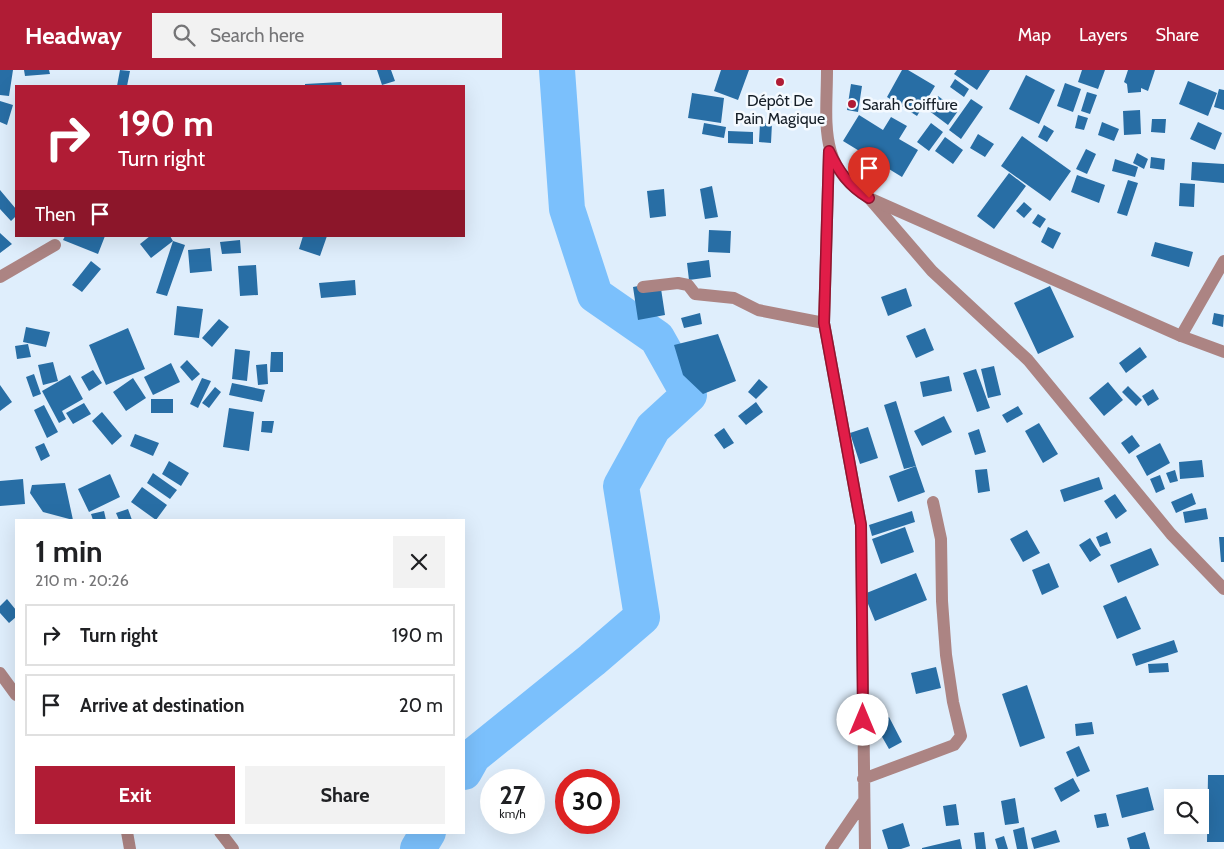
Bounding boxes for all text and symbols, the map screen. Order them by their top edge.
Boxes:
search box [152,13,502,58]
text: Headway [25,21,122,50]
icon: search [170,21,198,49]
text: Search here [210,24,304,47]
text: Map [1018,24,1051,46]
text: Layers [1079,24,1128,46]
text: Share [1156,24,1199,46]
marker: Dépôt De Pain Magique [774,76,786,88]
place label: Dépôt De Pain Magique [735,91,825,128]
place label: Sarah Coiffure [862,95,958,114]
marker: Sarah Coiffure [846,98,858,110]
text: 190 m [118,102,214,145]
icon: right [35,105,100,170]
text: Turn right [118,145,205,172]
pin [848,147,890,198]
icon: arrive [855,154,883,182]
icon: arrive [86,200,114,228]
text: Then [35,203,76,226]
text: 1 min [35,533,103,570]
button: close [393,536,445,588]
text: 210 m · 20:26 [35,571,129,590]
icon: right [37,621,65,649]
text: Turn right [80,624,158,647]
text: 190 m [392,624,443,647]
icon: arrive [37,691,65,719]
position arrow [836,693,888,745]
text: Arrive at destination [80,694,244,717]
text: 20 m [399,694,443,717]
button: Exit [35,766,235,824]
button: Share [245,766,445,824]
speed limit sign: 30 [555,769,620,834]
text: 27 [500,780,525,810]
map controls [1164,789,1209,834]
button: search [1164,789,1209,834]
text: km/h [499,806,526,821]

